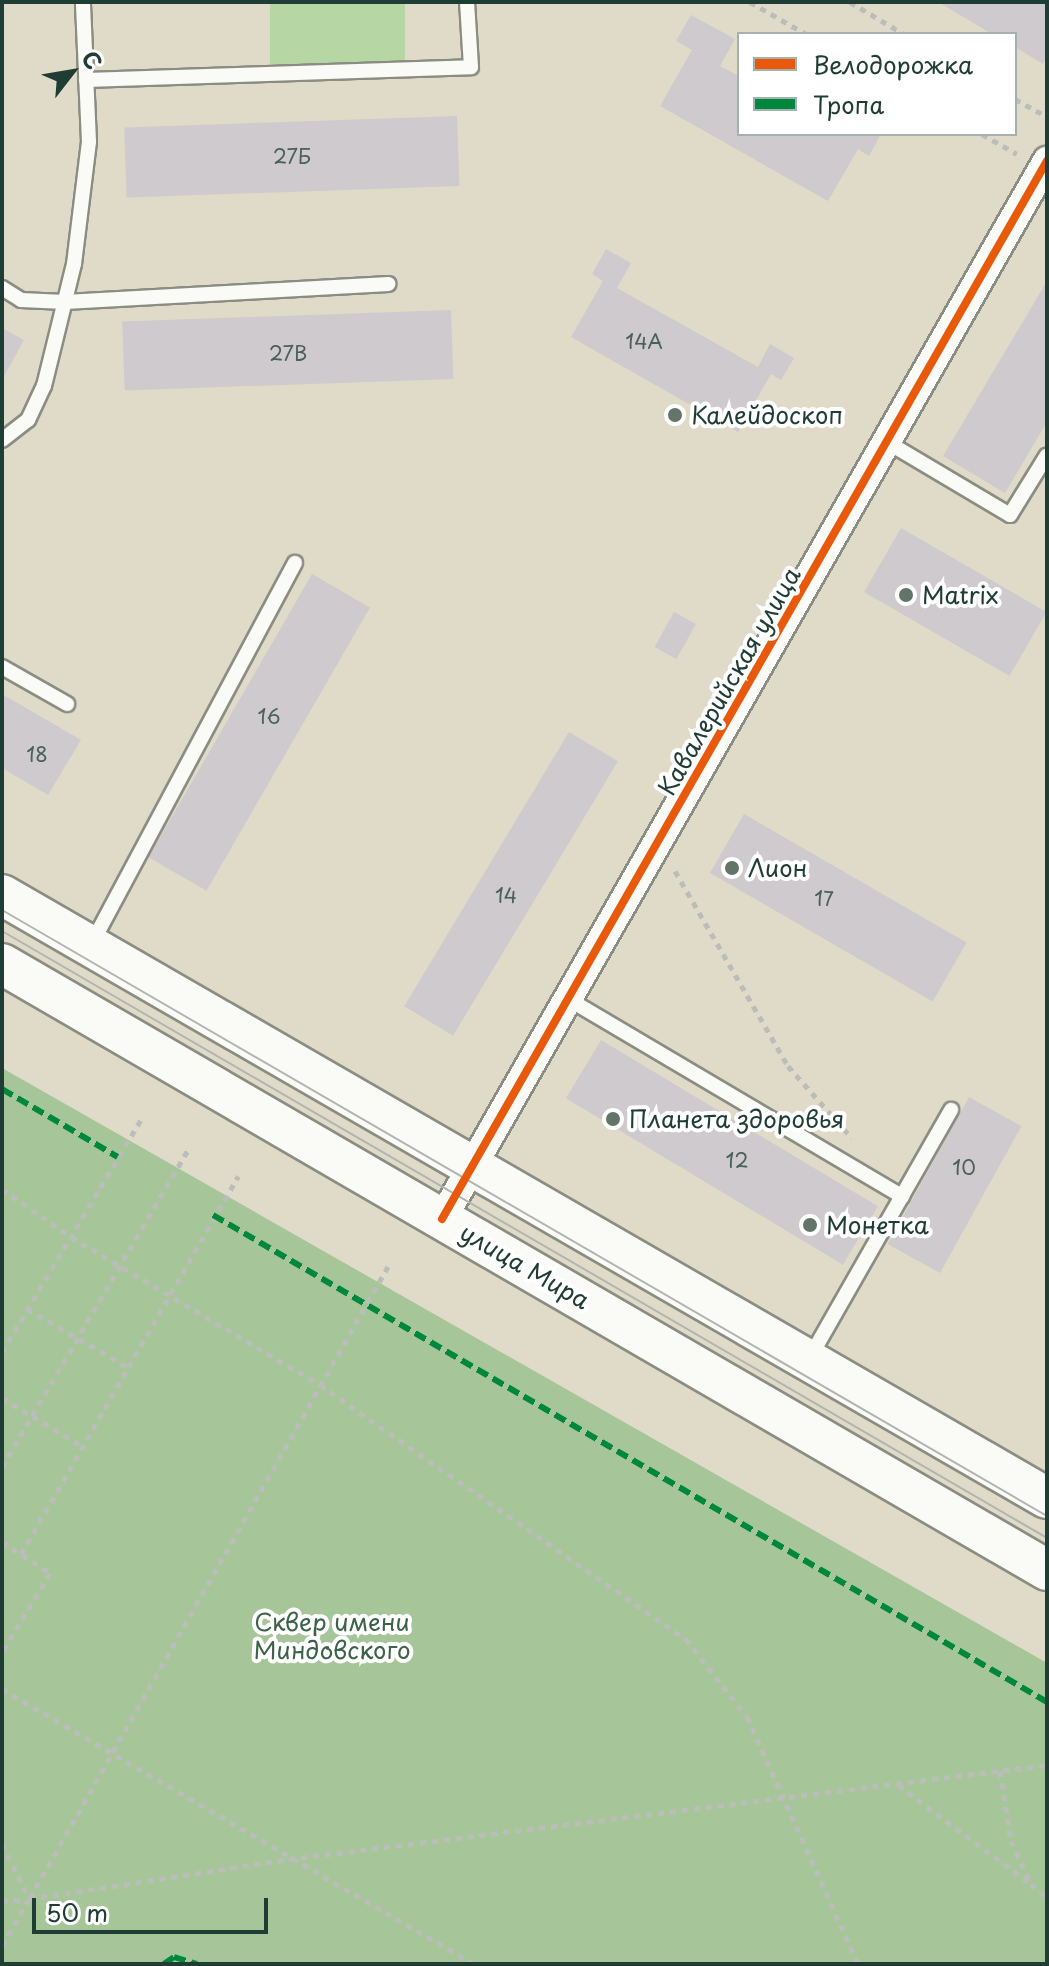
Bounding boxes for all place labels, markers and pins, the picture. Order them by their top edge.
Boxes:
place label: Калейдоскоп [691,401,843,429]
marker: Калейдоскоп [666,406,684,424]
place label: Matrix [922,581,999,609]
marker: Matrix [897,586,915,604]
place label: Лион [748,854,807,882]
marker: Лион [723,859,741,877]
place label: Планета здоровья [629,1105,844,1133]
marker: Планета здоровья [604,1110,622,1128]
place label: Монетка [826,1211,929,1239]
marker: Монетка [801,1216,819,1234]

